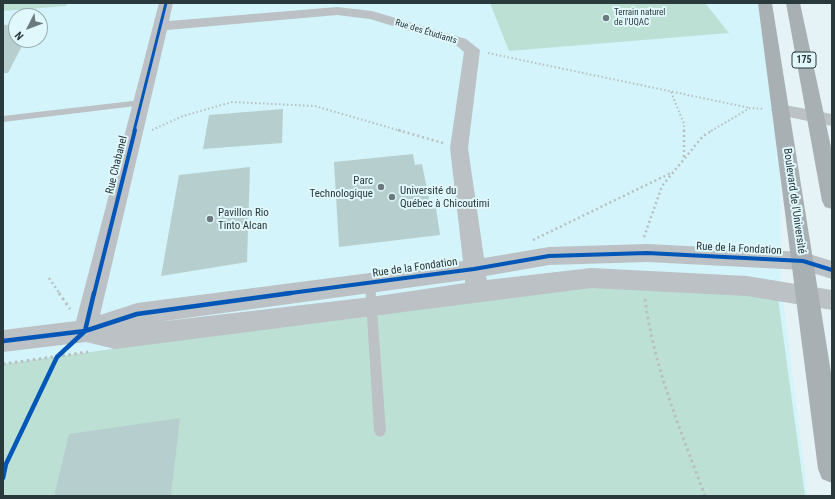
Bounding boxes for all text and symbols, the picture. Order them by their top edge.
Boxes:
north arrow [8,8,48,48]
place label: Terrain naturel de l'UQAC [614,8,665,29]
marker: Terrain naturel de l'UQAC [601,13,611,23]
street label: Rue des Étudiants [394,18,458,46]
text: N [12,29,27,43]
road number: 175 [792,52,816,68]
street label: Rue Chabanel [103,135,131,195]
street label: Boulevard de l'Université [780,147,808,255]
place label: Parc Technologique [309,174,373,200]
marker: Parc Technologique [376,182,386,192]
place label: Université du Québec à Chicoutimi [400,184,490,210]
marker: Université du Québec à Chicoutimi [387,192,397,202]
place label: Pavillon Rio Tinto Alcan [218,206,269,232]
marker: Pavillon Rio Tinto Alcan [205,214,215,224]
street label: Rue de la Fondation [696,240,782,258]
street label: Rue de la Fondation [372,256,458,280]

